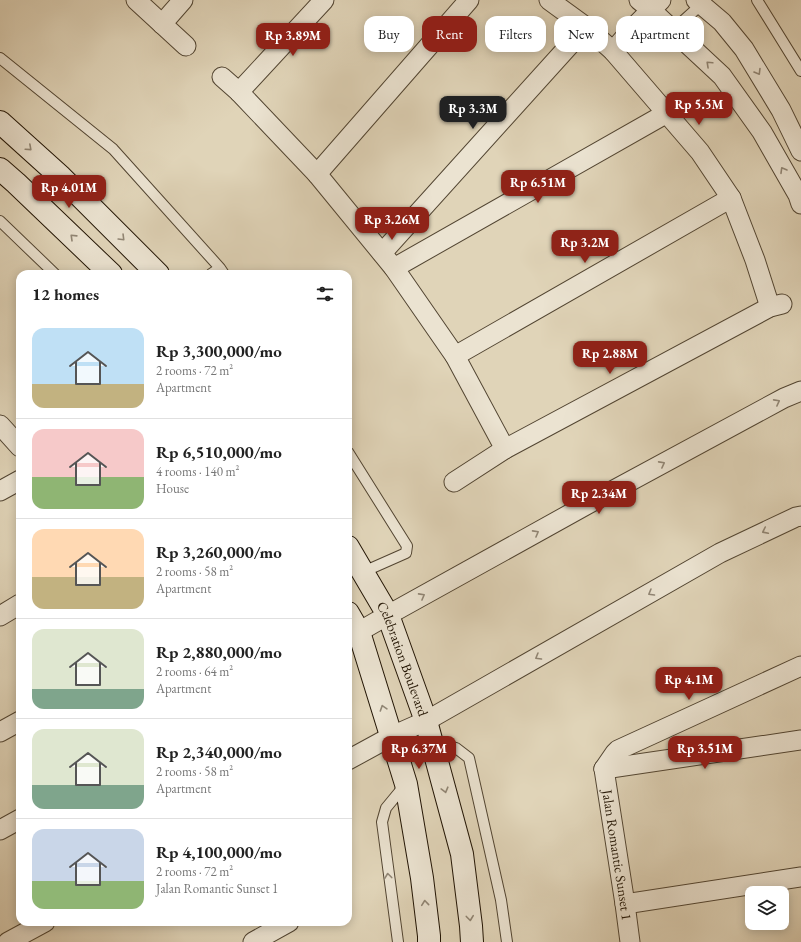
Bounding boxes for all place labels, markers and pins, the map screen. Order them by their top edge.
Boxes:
pin: Rp 3.89M [252,23,334,57]
pin: Rp 5.5M [662,92,736,126]
pin: Rp 3.3M [436,96,510,130]
pin: Rp 6.51M [497,170,579,204]
pin: Rp 4.01M [28,175,110,209]
pin: Rp 3.26M [351,207,433,241]
pin: Rp 3.2M [548,230,622,264]
pin: Rp 2.88M [569,341,651,375]
pin: Rp 2.34M [558,481,640,515]
pin: Rp 4.1M [652,667,726,701]
pin: Rp 6.37M [378,736,460,770]
pin: Rp 3.51M [664,736,746,770]

